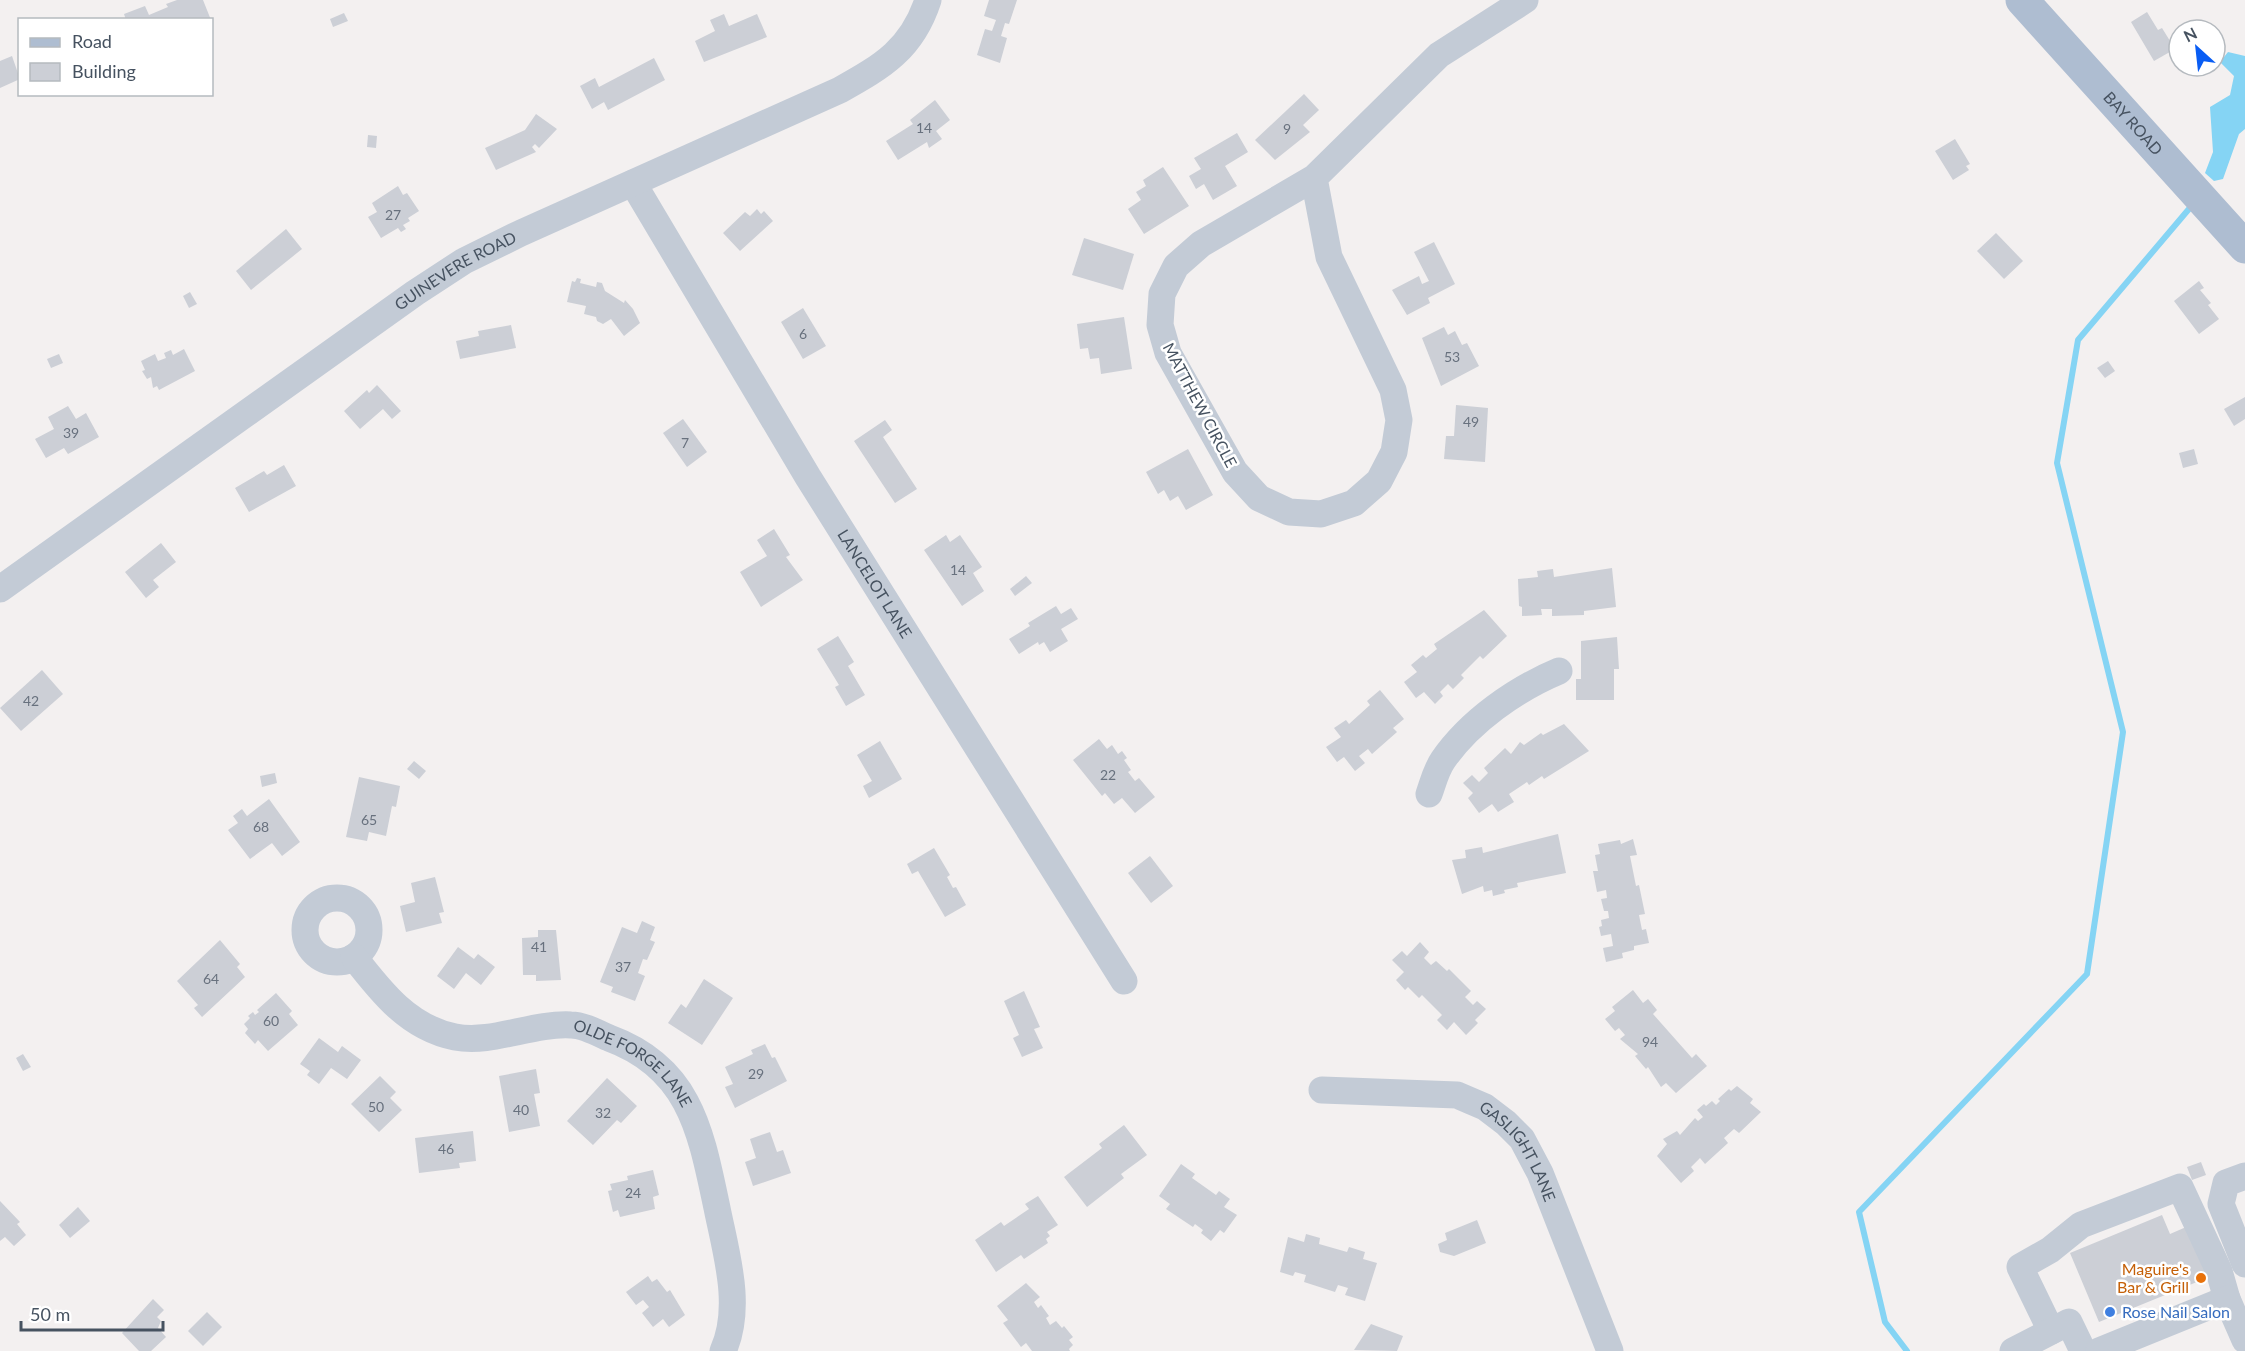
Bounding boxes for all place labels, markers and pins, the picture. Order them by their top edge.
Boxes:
place label: Maguire's Bar & Grill [2117,1259,2189,1296]
marker: Maguire's Bar & Grill [2194,1271,2208,1285]
place label: Rose Nail Salon [2122,1302,2230,1321]
marker: Rose Nail Salon [2103,1305,2117,1319]

